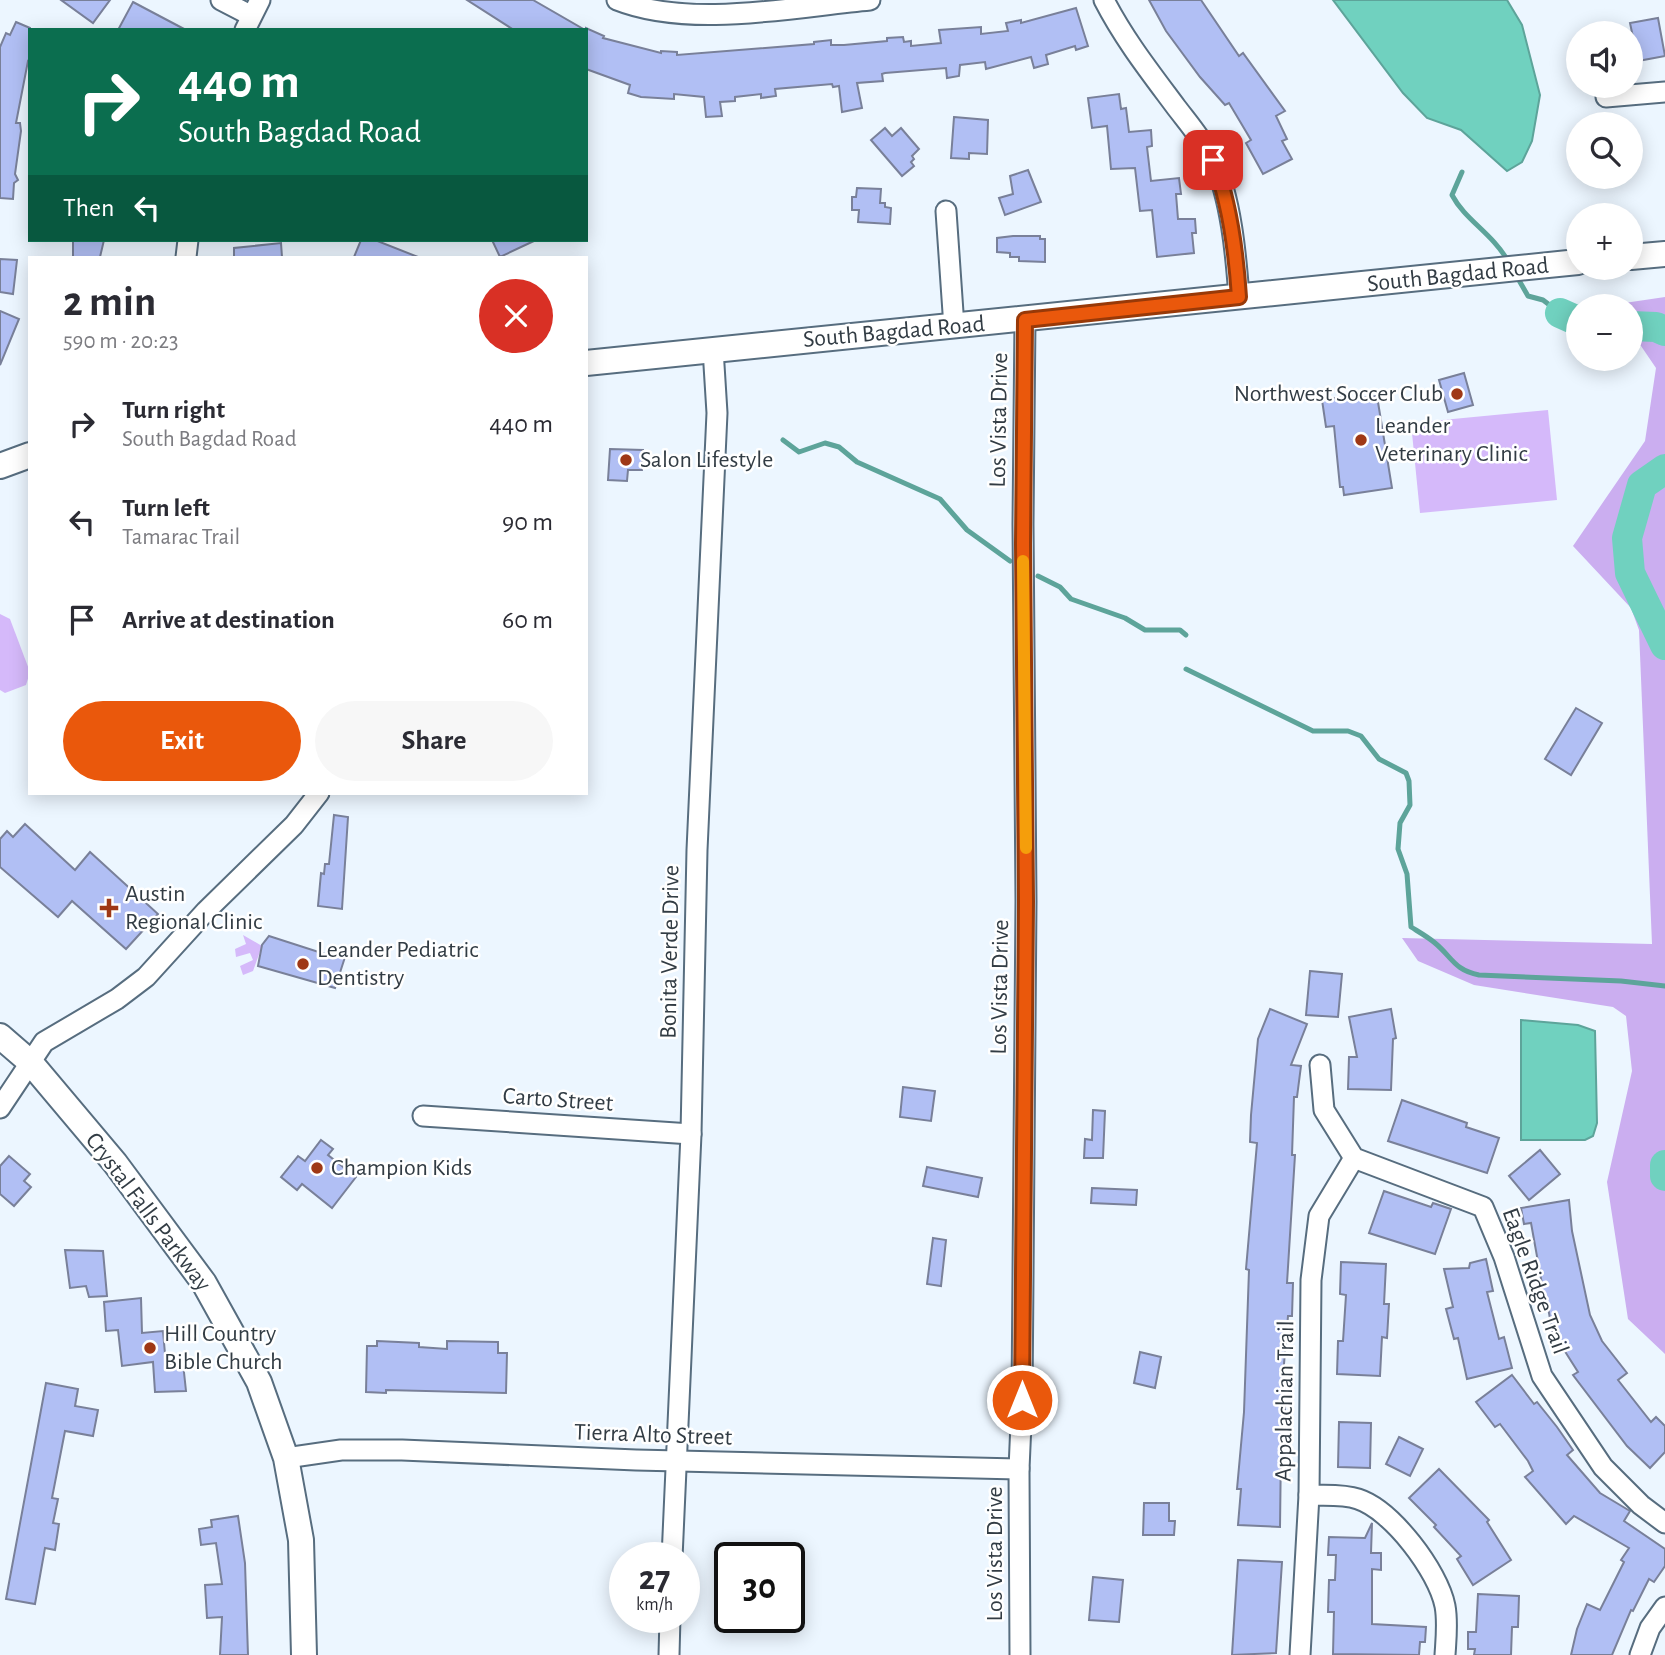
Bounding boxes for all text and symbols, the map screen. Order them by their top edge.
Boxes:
map controls [1566,21,1643,371]
button: sound [1566,21,1643,98]
icon: right [63,56,154,147]
text: 440 m [178,58,300,107]
button: search [1566,112,1643,189]
text: South Bagdad Road [178,116,421,148]
pin [1183,130,1243,190]
icon: arrive [1194,141,1232,179]
icon: left [128,189,166,227]
text: Then [63,195,114,221]
button: + [1566,203,1643,280]
street label: South Bagdad Road [1366,254,1550,296]
button: close [479,279,553,353]
text: 2 min [63,281,156,323]
button: − [1566,294,1643,371]
street label: South Bagdad Road [802,312,986,352]
text: 590 m · 20:23 [63,330,178,353]
street label: Los Vista Drive [986,352,1012,488]
place label: Northwest Soccer Club [1234,382,1443,406]
marker: Northwest Soccer Club [1449,386,1465,402]
text: Turn right [122,397,225,423]
icon: right [63,405,101,443]
text: 440 m [489,411,553,437]
place label: Leander Veterinary Clinic [1375,414,1528,466]
text: South Bagdad Road [122,428,297,451]
marker: Leander Veterinary Clinic [1353,432,1369,448]
place label: Salon Lifestyle [640,448,773,472]
marker: Salon Lifestyle [618,452,634,468]
text: Turn left [122,495,210,521]
icon: left [63,503,101,541]
text: 90 m [502,509,553,535]
text: Tamarac Trail [122,526,240,549]
icon: arrive [63,601,101,639]
text: Arrive at destination [122,607,335,633]
text: 60 m [502,607,553,633]
button: Exit [63,701,301,781]
button: Share [315,701,553,781]
street label: Bonita Verde Drive [656,865,684,1039]
place label: Austin Regional Clinic [125,882,262,934]
marker: Austin Regional Clinic [99,898,119,918]
street label: Los Vista Drive [987,919,1013,1055]
place label: Leander Pediatric Dentistry [317,938,478,990]
marker: Leander Pediatric Dentistry [295,956,311,972]
street label: Carto Street [502,1084,614,1116]
street label: Crystal Falls Parkway [81,1128,215,1296]
place label: Champion Kids [331,1156,472,1180]
marker: Champion Kids [309,1160,325,1176]
street label: Eagle Ridge Trail [1497,1205,1573,1357]
street label: Appalachian Trail [1272,1320,1298,1482]
place label: Hill Country Bible Church [164,1322,282,1374]
marker: Hill Country Bible Church [142,1340,158,1356]
position arrow [985,1363,1059,1437]
street label: Tierra Alto Street [573,1420,733,1450]
street label: Los Vista Drive [983,1486,1007,1622]
speed limit sign: 30 [714,1542,805,1633]
text: 27 [639,1561,670,1596]
text: km/h [636,1596,673,1614]

